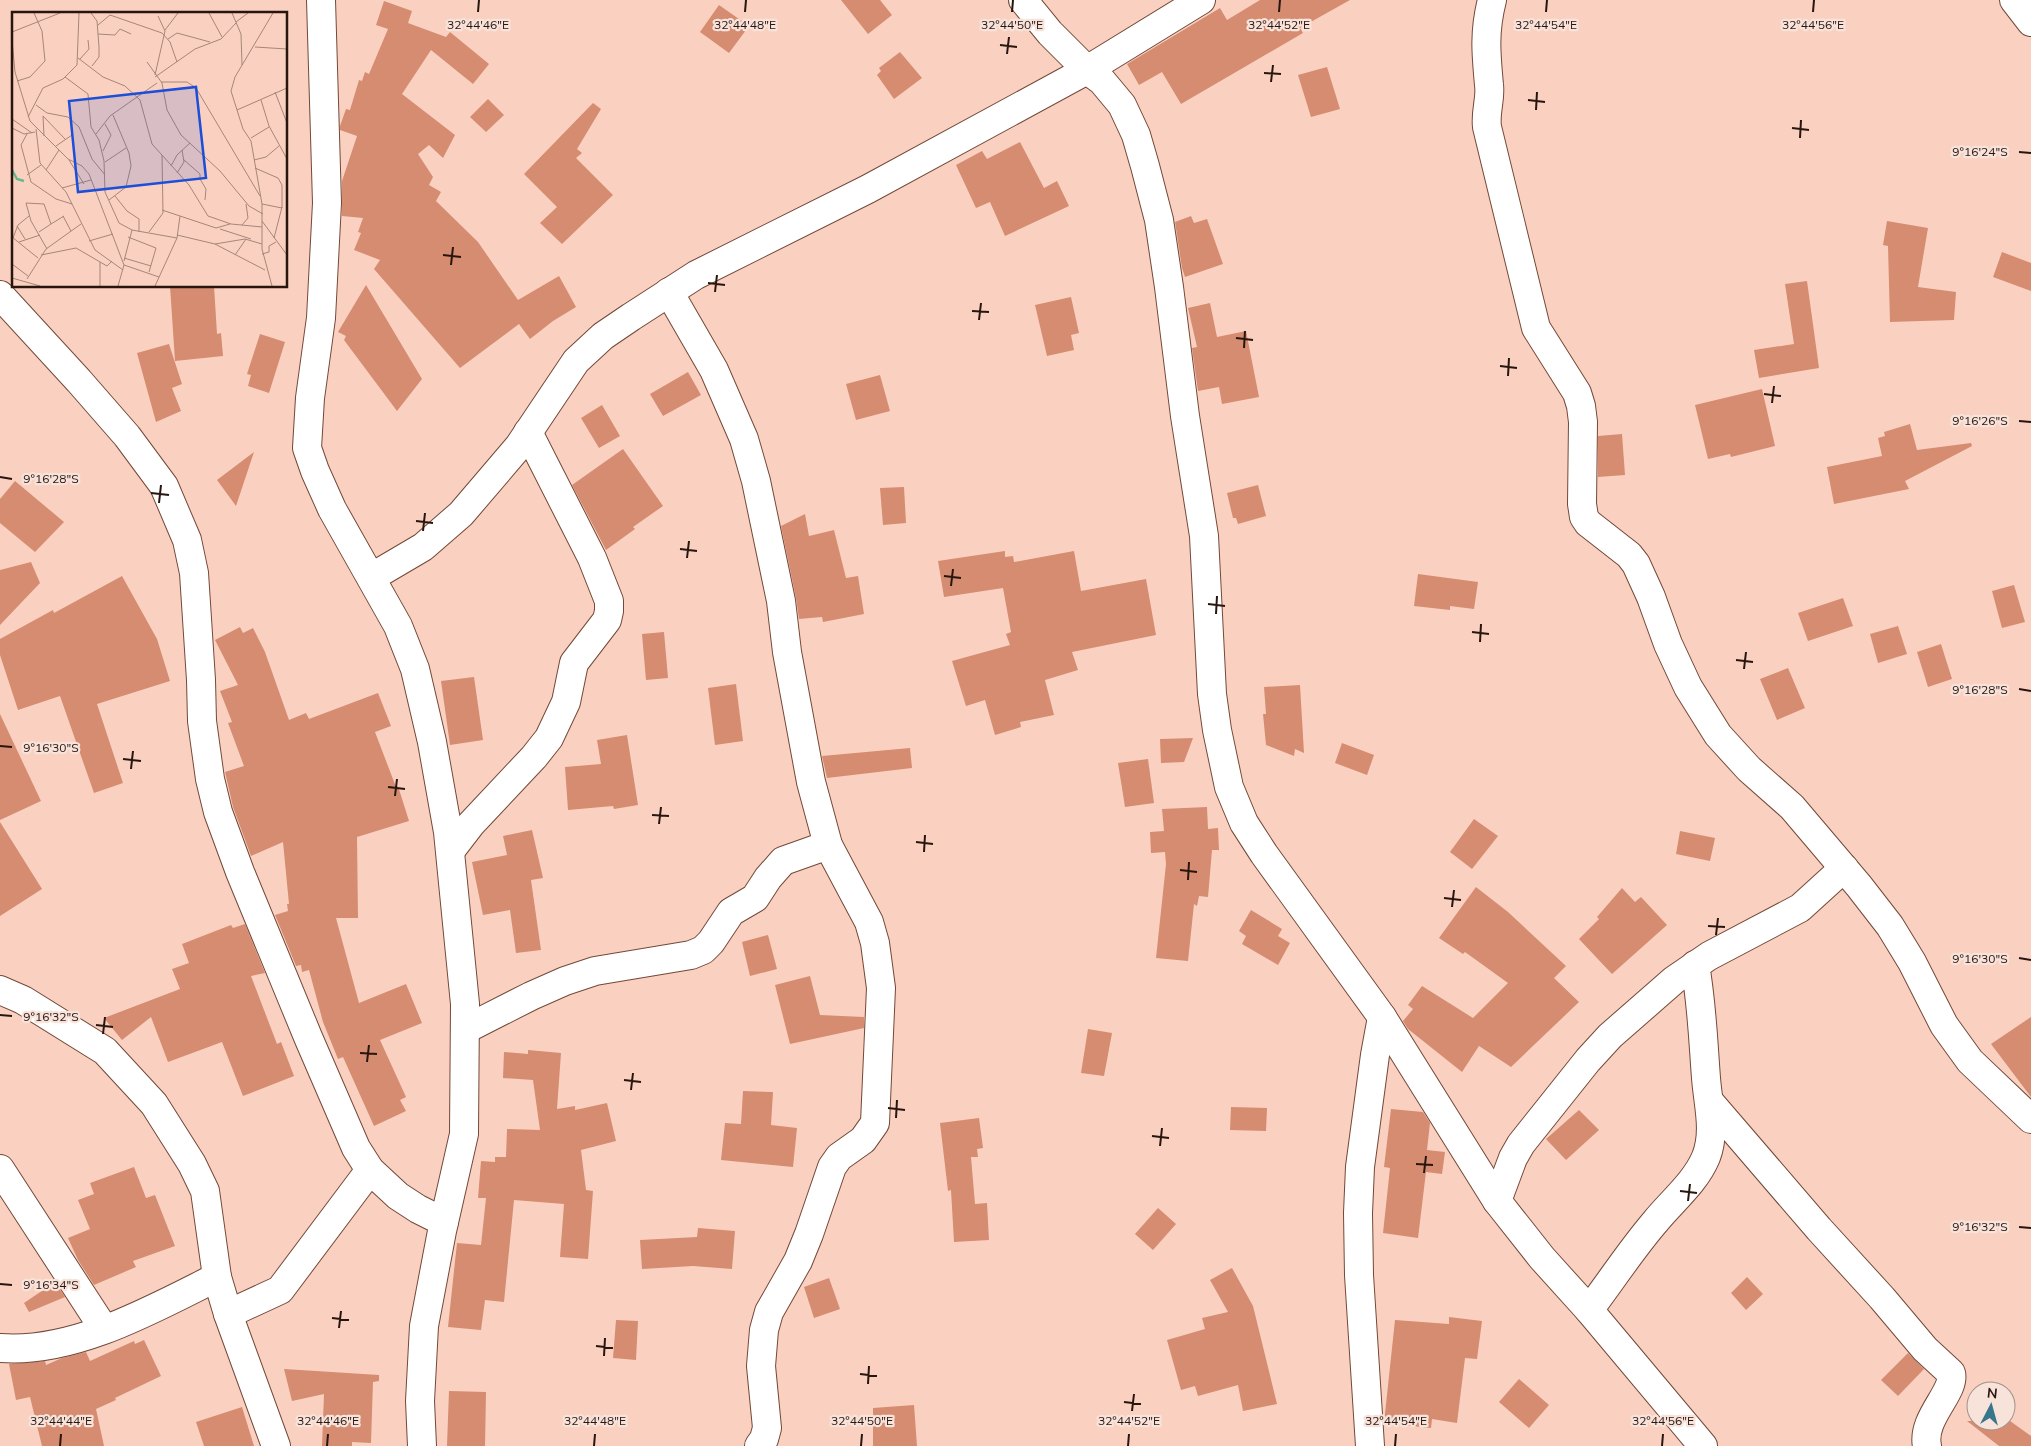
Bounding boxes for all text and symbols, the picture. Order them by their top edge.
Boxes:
inset map [12,12,288,288]
text: 32°44'46"E [447,17,509,32]
text: 32°44'48"E [714,17,776,32]
text: 32°44'50"E [981,17,1043,32]
text: 32°44'52"E [1248,17,1310,32]
text: 32°44'54"E [1515,17,1577,32]
text: 32°44'56"E [1782,17,1844,32]
text: 9°16'24"S [1952,144,2008,159]
text: 9°16'26"S [1952,413,2008,428]
text: 9°16'28"S [23,471,79,486]
text: 9°16'28"S [1952,682,2008,697]
text: 9°16'30"S [23,740,79,755]
text: 9°16'30"S [1952,951,2008,966]
text: 9°16'32"S [23,1009,79,1024]
text: 9°16'32"S [1952,1219,2008,1234]
text: 9°16'34"S [23,1277,79,1292]
north arrow [1966,1381,2016,1431]
text: N [1986,1384,1999,1403]
text: 32°44'44"E [30,1413,92,1428]
text: 32°44'46"E [297,1413,359,1428]
text: 32°44'48"E [564,1413,626,1428]
text: 32°44'50"E [831,1413,893,1428]
text: 32°44'52"E [1098,1413,1160,1428]
text: 32°44'54"E [1365,1413,1427,1428]
text: 32°44'56"E [1632,1413,1694,1428]

